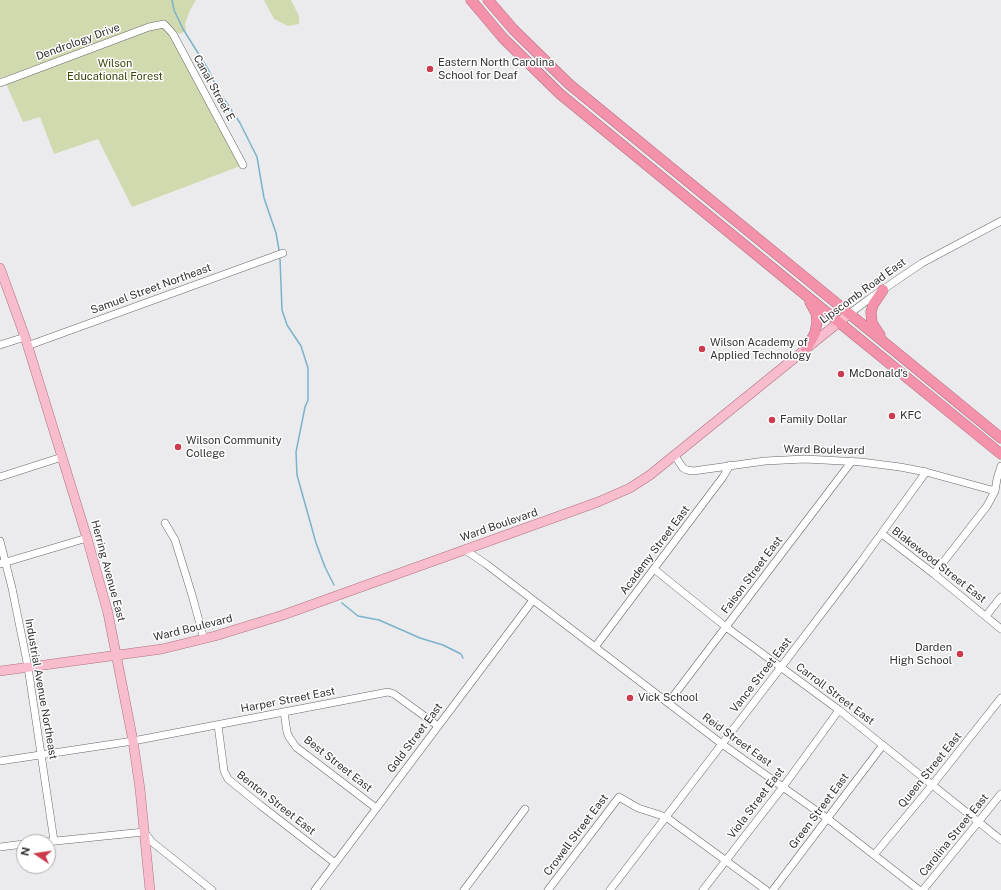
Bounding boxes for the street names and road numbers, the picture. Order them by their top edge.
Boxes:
street label: Dendrology Drive [34,21,122,63]
street label: Canal Street E [190,53,238,123]
street label: Lipscomb Road East [817,255,909,327]
street label: Samuel Street Northeast [89,261,213,317]
street label: Ward Boulevard [783,443,865,457]
street label: Academy Street East [617,503,693,597]
street label: Ward Boulevard [459,506,539,544]
street label: Herring Avenue East [88,519,128,623]
street label: Blakewood Street East [889,524,989,606]
street label: Faison Street East [719,534,785,616]
street label: Ward Boulevard [152,612,234,644]
street label: Industrial Avenue Northeast [22,618,60,760]
street label: Vance Street East [728,635,794,715]
street label: Carroll Street East [793,660,877,728]
street label: Harper Street East [240,684,336,716]
street label: Gold Street East [384,701,446,775]
street label: Reid Street East [700,710,774,770]
street label: Queen Street East [895,730,965,810]
street label: Best Street East [301,733,375,795]
street label: Viola Street East [725,765,787,841]
street label: Benton Street East [234,768,318,838]
street label: Green Street East [786,771,852,851]
street label: Crowell Street East [541,791,611,879]
street label: Carolina Street East [917,791,991,879]

